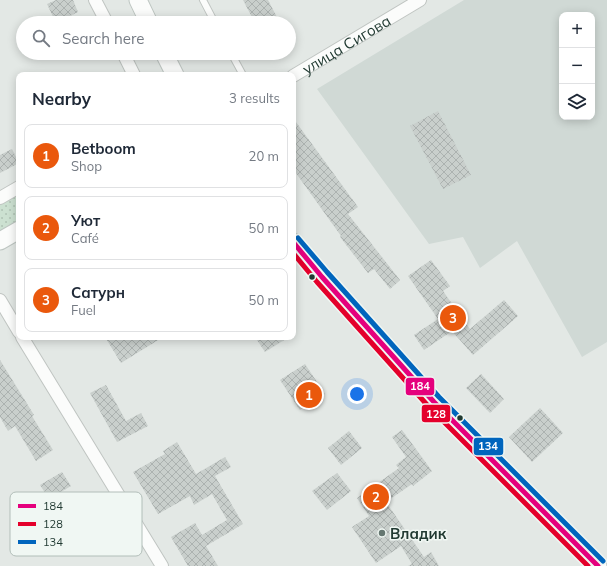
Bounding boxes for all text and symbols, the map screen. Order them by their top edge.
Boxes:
street label: улица Сигова [298,10,394,78]
map controls [559,12,595,120]
button: + [559,12,595,48]
search box [16,16,296,60]
icon: search [30,27,52,49]
text: Search here [62,29,144,48]
button: − [559,48,595,84]
button: layers [559,84,595,120]
text: Nearby [32,88,91,109]
text: 3 results [229,90,280,106]
text: Betboom [71,139,136,158]
text: 1 [42,148,50,164]
text: 20 m [249,148,279,164]
text: Shop [71,158,102,174]
text: Уют [71,211,100,230]
text: 2 [42,220,50,236]
text: 50 m [249,220,279,236]
text: Café [71,230,99,246]
unlabelled marker [307,272,317,282]
text: Сатурн [71,283,125,302]
text: 3 [42,292,50,308]
text: 50 m [249,292,279,308]
text: Fuel [71,302,96,318]
pin: 3 [440,303,466,333]
line badge: 184 [405,377,435,396]
text: 184 [410,379,430,393]
pin: 1 [296,380,322,410]
your location [347,384,367,404]
line badge: 128 [421,404,451,423]
text: 128 [426,407,446,421]
unlabelled marker [455,413,465,423]
line badge: 134 [473,437,504,456]
text: 134 [478,439,498,453]
pin: 2 [363,482,389,512]
legend [10,492,142,556]
text: 184 [43,499,63,513]
text: 128 [43,517,63,531]
place label: Владик [390,524,447,543]
marker: Владик [377,528,387,538]
text: 134 [43,535,63,549]

